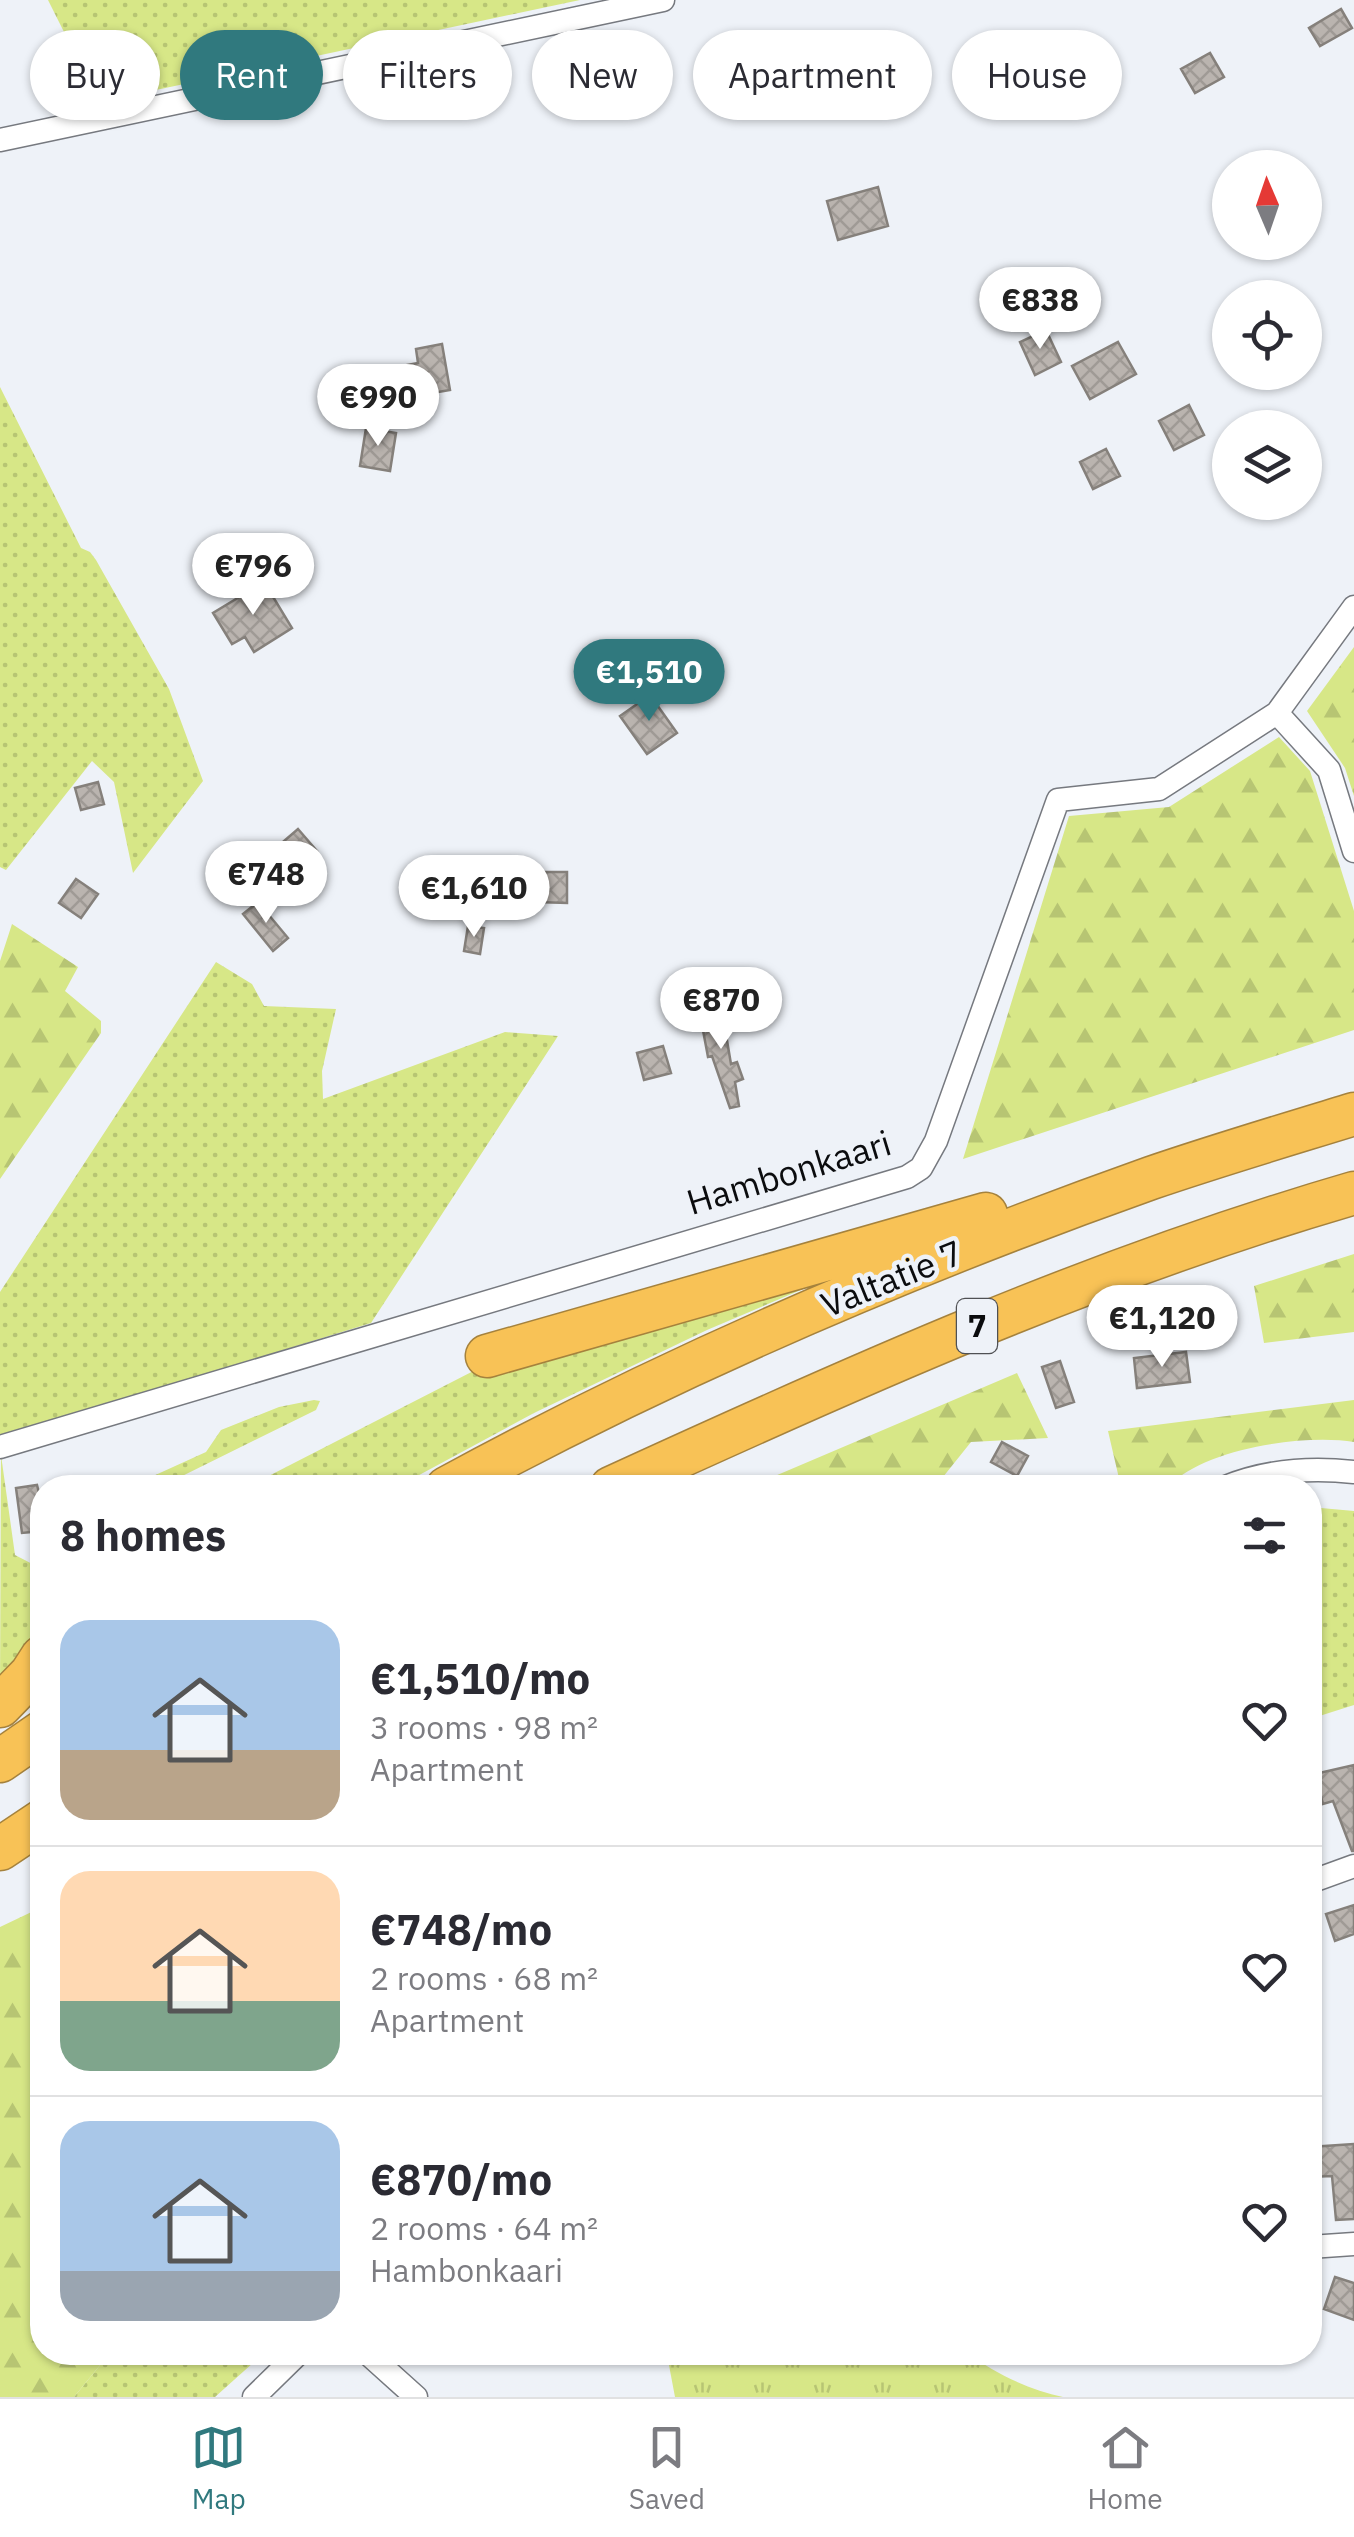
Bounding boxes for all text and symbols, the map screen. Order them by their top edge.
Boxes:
chip: Buy [30,30,160,120]
chip: Rent [180,30,323,120]
chip: Filters [343,30,512,120]
chip: New [532,30,673,120]
chip: Apartment [693,30,932,120]
chip: House [952,30,1122,120]
north arrow [1212,150,1322,260]
map controls [1212,150,1322,520]
pin: €838 [981,267,1099,352]
text: €838 [1001,278,1079,320]
button: locate [1212,280,1322,390]
pin: €990 [319,364,437,449]
text: €990 [339,375,417,417]
button: layers [1212,410,1322,520]
pin: €796 [194,533,312,618]
text: €796 [214,544,292,586]
pin: €1,510 [568,639,730,724]
text: €1,510 [596,650,702,692]
pin: €748 [207,841,325,926]
text: €748 [227,852,305,894]
pin: €1,610 [393,855,555,940]
text: €1,610 [421,866,527,908]
pin: €870 [662,967,780,1052]
text: €870 [682,978,760,1020]
street label: Hambonkaari [681,1119,896,1225]
street label: Valtatie 7 [814,1229,969,1327]
pin: €1,120 [1081,1285,1243,1370]
text: €1,120 [1109,1296,1215,1338]
road number: 7 [957,1299,997,1353]
text: 8 homes [60,1508,226,1563]
icon: filters [1237,1508,1292,1563]
text: €1,510/mo [370,1651,590,1706]
icon: home [140,1660,260,1780]
icon: heart [1237,1693,1292,1748]
text: 3 rooms · 98 m² [370,1706,598,1748]
text: Apartment [370,1748,524,1790]
text: €748/mo [370,1902,552,1957]
icon: home [140,1911,260,2031]
icon: heart [1237,1944,1292,1999]
text: 2 rooms · 68 m² [370,1957,598,1999]
text: Apartment [370,1999,524,2041]
text: €870/mo [370,2152,552,2207]
icon: home [140,2161,260,2281]
icon: heart [1237,2194,1292,2249]
text: 2 rooms · 64 m² [370,2207,598,2249]
text: Hambonkaari [370,2249,563,2291]
tab: Map [191,2420,246,2517]
tab: Saved [629,2420,705,2517]
tab: Home [1087,2420,1163,2517]

